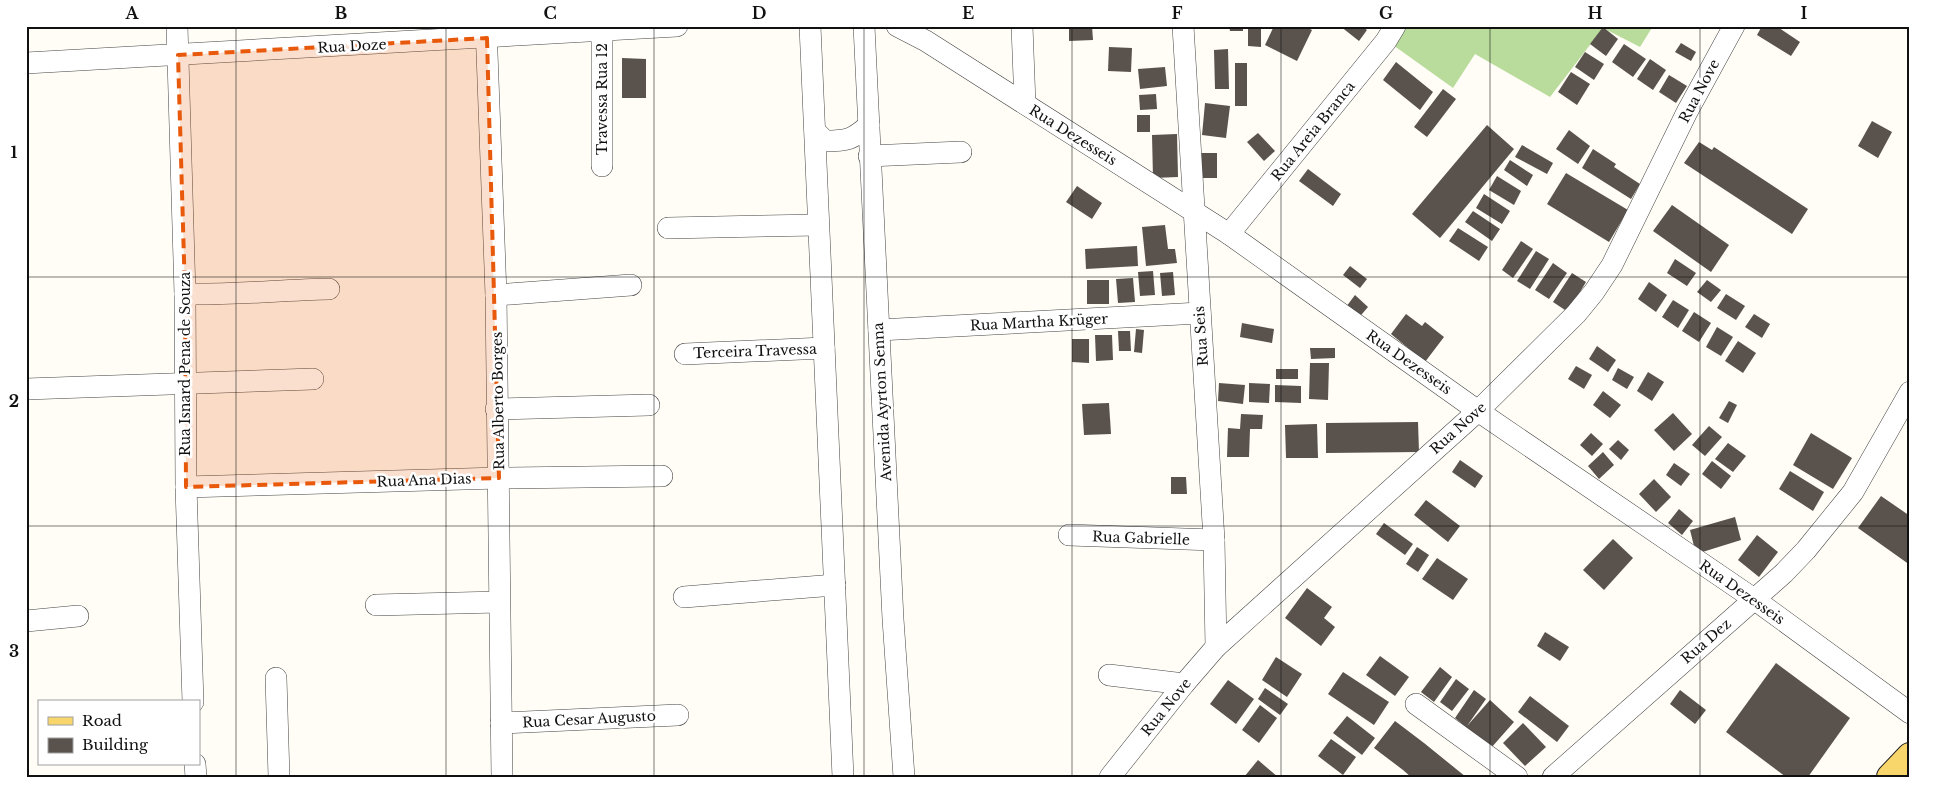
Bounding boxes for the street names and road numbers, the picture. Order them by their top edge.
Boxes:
street label: Rua Doze [317,35,387,57]
street label: Travessa Rua 12 [593,43,611,155]
street label: Rua Nove [1675,56,1723,126]
street label: Rua Areia Branca [1267,77,1359,185]
street label: Rua Dezesseis [1026,101,1120,169]
street label: Rua Isnard Pena de Souza [176,271,194,456]
street label: Rua Seis [1190,305,1212,367]
street label: Rua Martha Krüger [969,309,1109,335]
street label: Avenida Ayrton Senna [869,322,895,483]
street label: Rua Dezesseis [1363,326,1455,398]
street label: Rua Alberto Borges [488,332,508,470]
street label: Terceira Travessa [693,340,817,362]
street label: Rua Nove [1426,398,1490,458]
street label: Rua Ana Dias [376,469,472,491]
street label: Rua Gabrielle [1092,527,1190,549]
street label: Rua Dezesseis [1696,556,1788,628]
street label: Rua Dez [1677,614,1735,668]
street label: Rua Nove [1137,674,1195,740]
street label: Rua Cesar Augusto [522,707,656,731]

